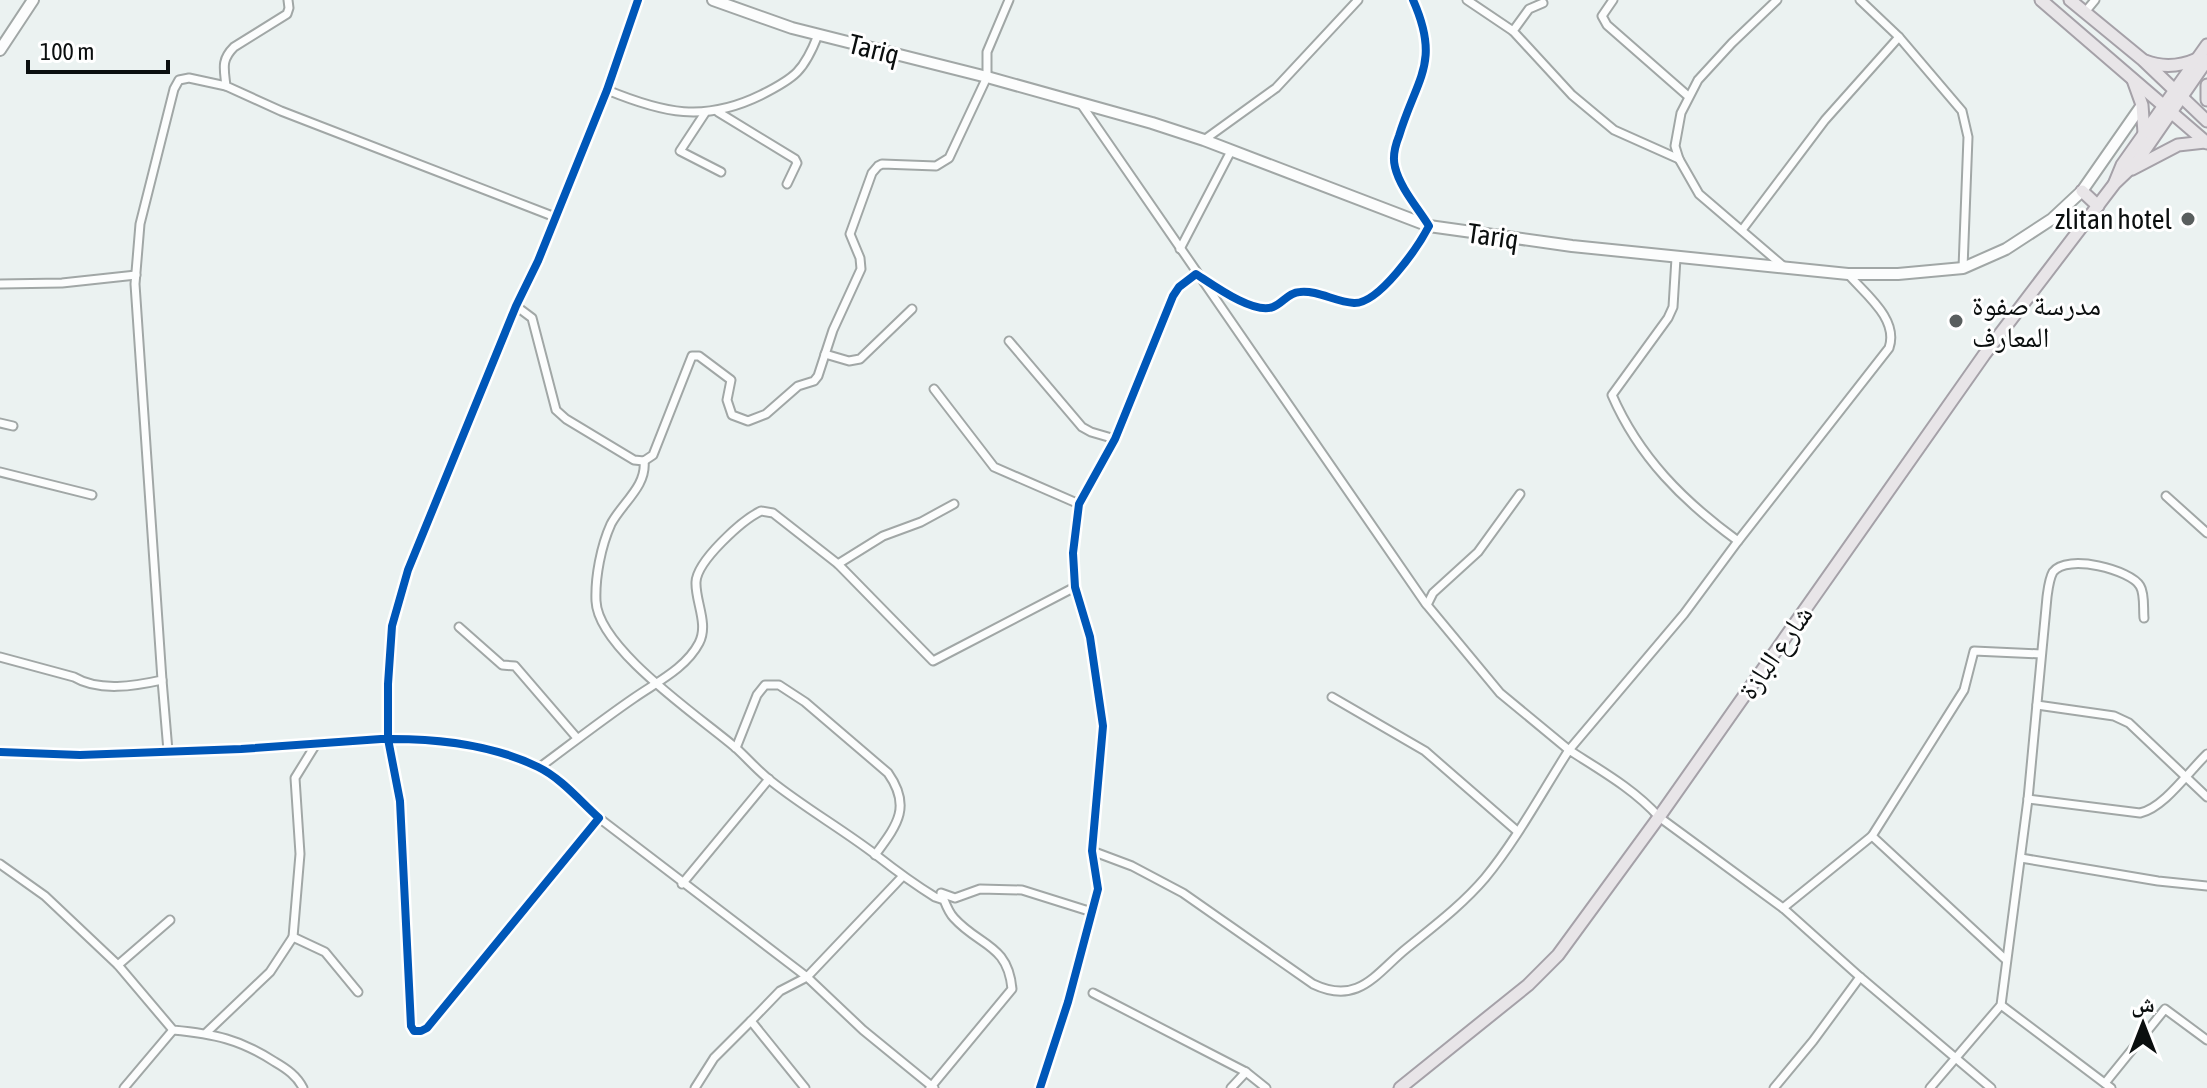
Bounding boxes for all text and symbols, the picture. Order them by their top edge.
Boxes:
scale bar [28,24,168,74]
street label: Tariq [845,27,903,71]
text: 100 m [40,38,94,65]
place label: zlitan hotel [2055,203,2173,235]
marker: zlitan hotel [2179,210,2197,228]
street label: Tariq [1465,217,1521,255]
place label: مدرسة صفوة المعارف [1972,289,2101,353]
marker: مدرسة صفوة المعارف [1947,312,1965,330]
street label: شارع البازة [1731,599,1820,706]
north arrow [2103,984,2183,1064]
text: ش [2131,991,2155,1018]

